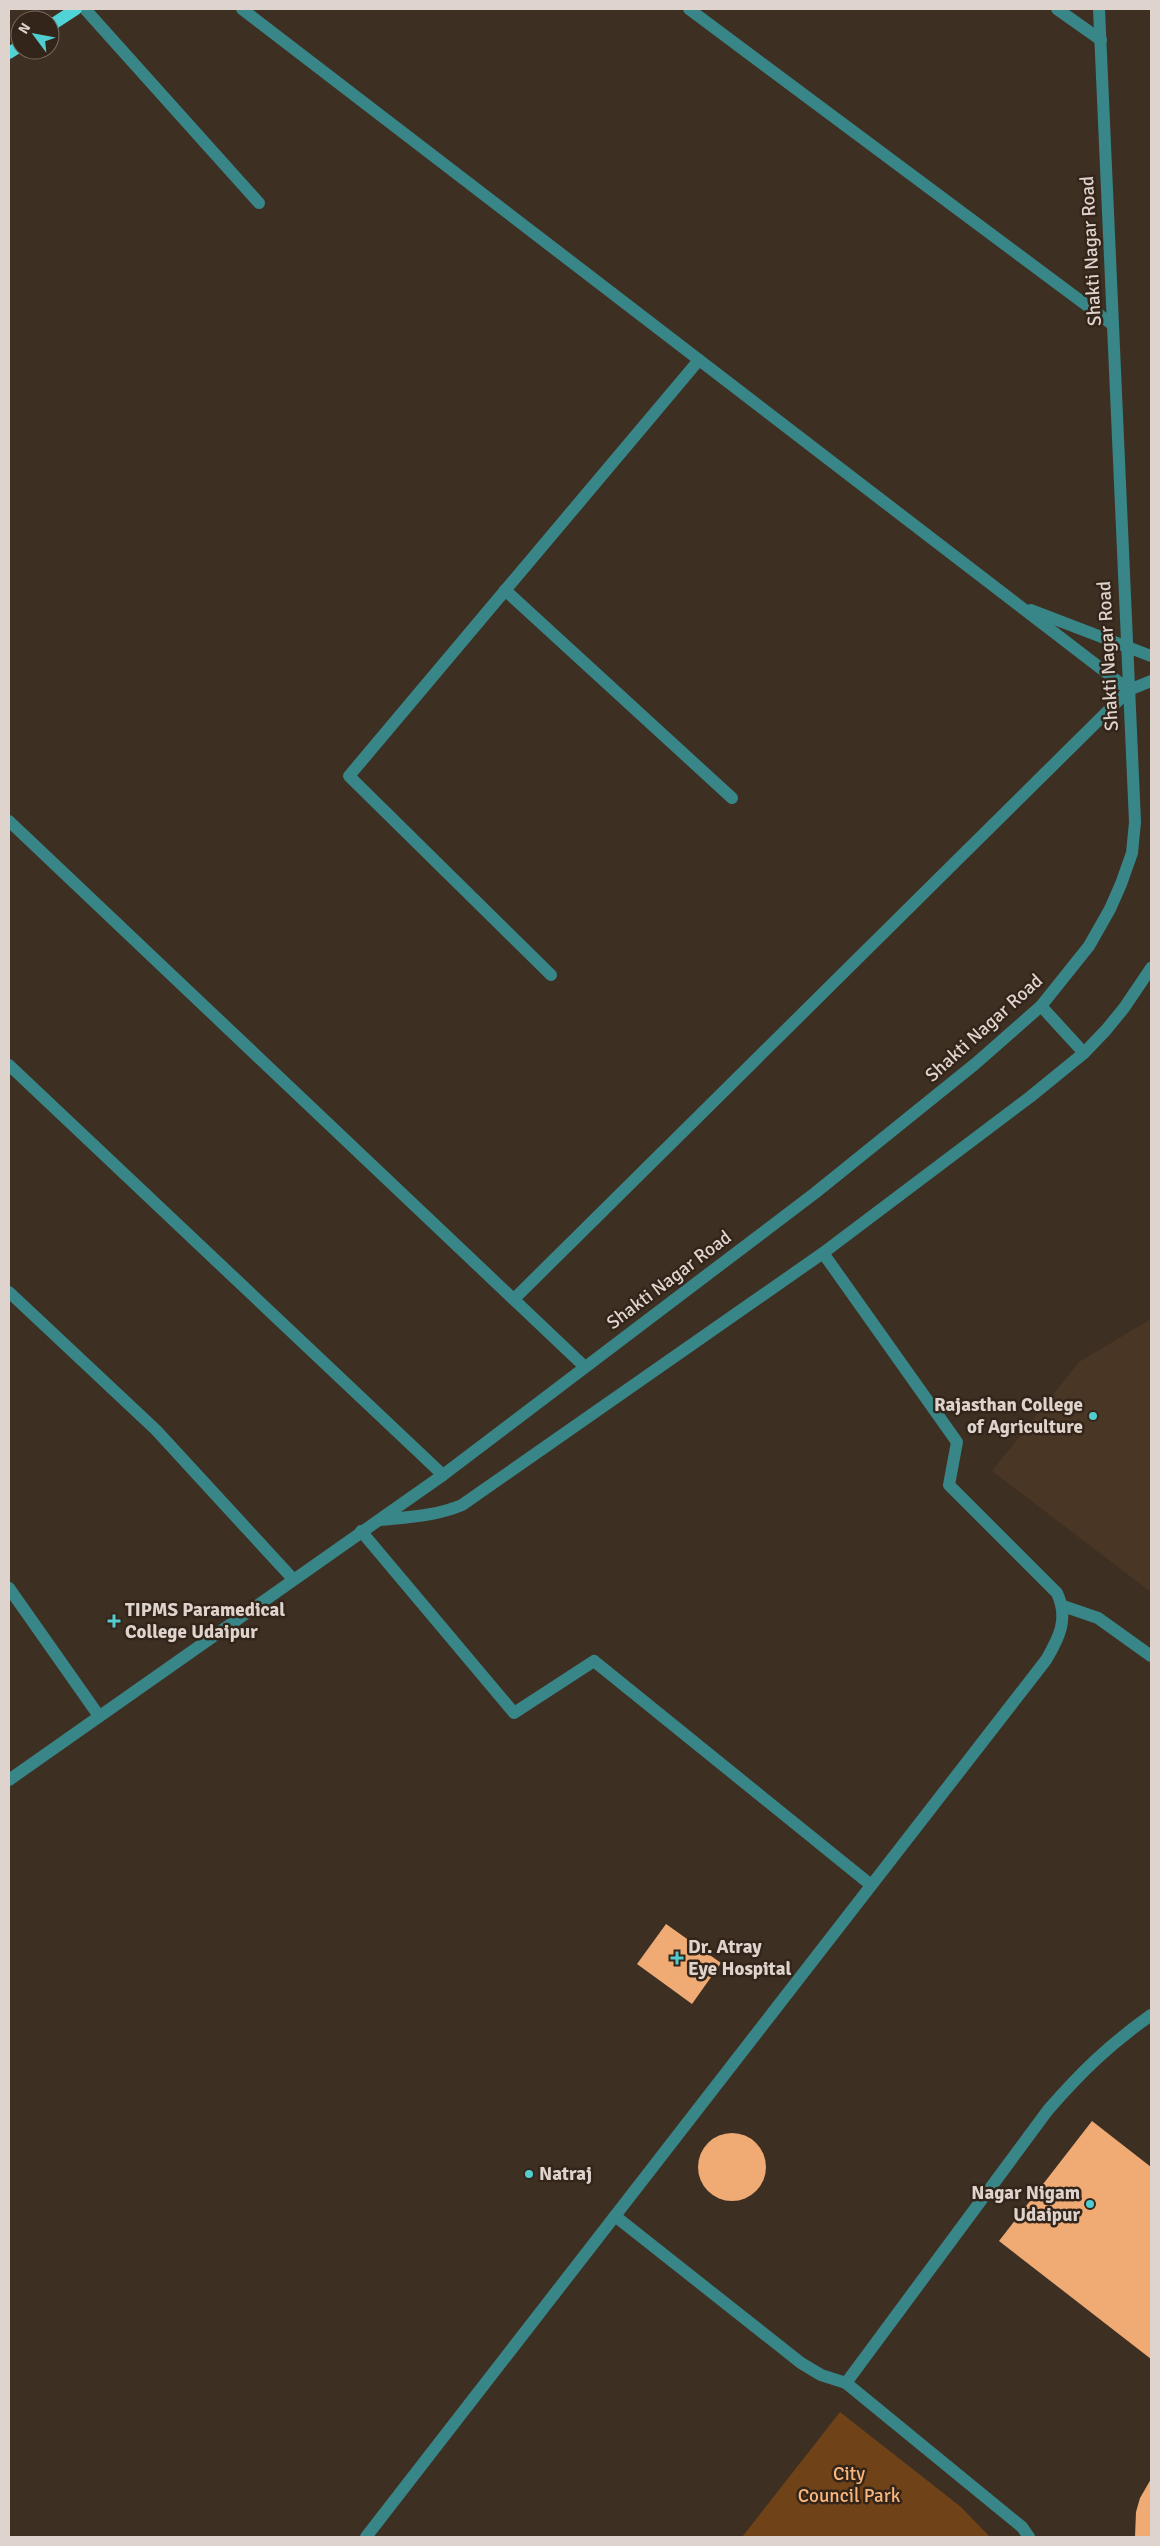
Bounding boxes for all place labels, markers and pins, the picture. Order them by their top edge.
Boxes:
place label: Rajasthan College of Agriculture [934,1393,1083,1439]
marker: Rajasthan College of Agriculture [1087,1410,1099,1422]
place label: TIPMS Paramedical College Udaipur [125,1598,285,1644]
marker: TIPMS Paramedical College Udaipur [107,1614,121,1628]
place label: Dr. Atray Eye Hospital [688,1935,791,1981]
marker: Dr. Atray Eye Hospital [670,1951,684,1965]
place label: Natraj [539,2162,592,2186]
marker: Natraj [523,2168,535,2180]
place label: Nagar Nigam Udaipur [971,2181,1080,2227]
marker: Nagar Nigam Udaipur [1084,2198,1096,2210]

